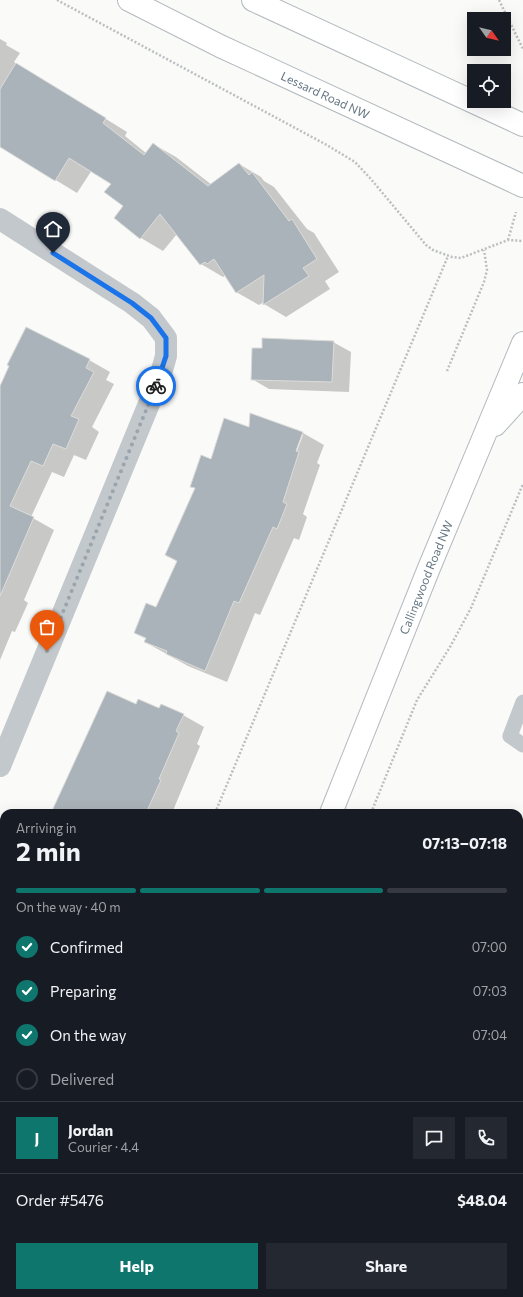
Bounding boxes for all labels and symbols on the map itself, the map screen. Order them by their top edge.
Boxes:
north arrow [467,12,511,56]
street label: Lessard Road NW [279,68,372,121]
pin [36,212,70,253]
courier [136,366,176,406]
street label: Callingwood Road NW [396,518,455,636]
pin [30,610,64,651]

